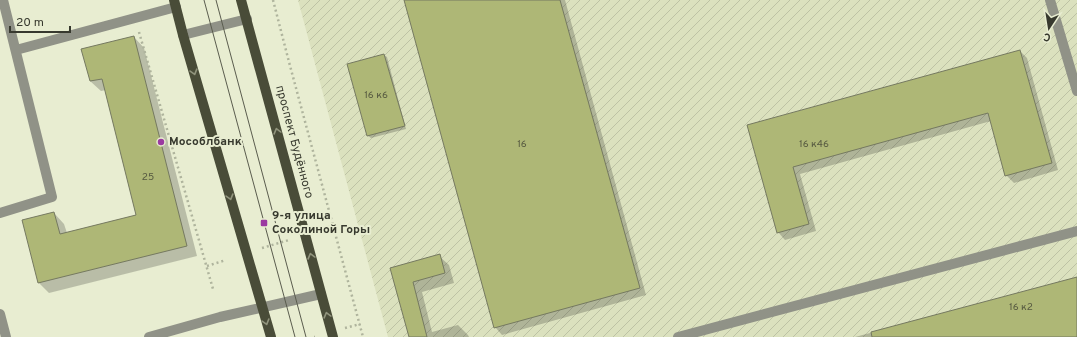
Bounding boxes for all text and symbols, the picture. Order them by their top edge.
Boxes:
scale bar [10,8,70,34]
north arrow [1029,8,1069,48]
text: 20 m [16,15,44,31]
text: С [1042,29,1052,44]
one-way arrow [189,68,198,75]
street label: проспект Будённого [271,84,317,201]
house number: 16 к6 [364,89,388,102]
one-way arrow [273,127,282,134]
place label: Мособлбанк [169,134,242,150]
marker: Мособлбанк [156,137,166,147]
house number: 16 [517,138,527,151]
house number: 16 к46 [799,138,829,151]
house number: 25 [142,171,154,184]
one-way arrow [225,193,234,200]
place label: 9-я улица Соколиной Горы [272,208,370,238]
marker: 9-я улица Соколиной Горы [259,218,269,228]
one-way arrow [307,253,316,260]
house number: 16 к2 [1009,301,1033,314]
one-way arrow [324,312,332,319]
one-way arrow [261,318,270,325]

